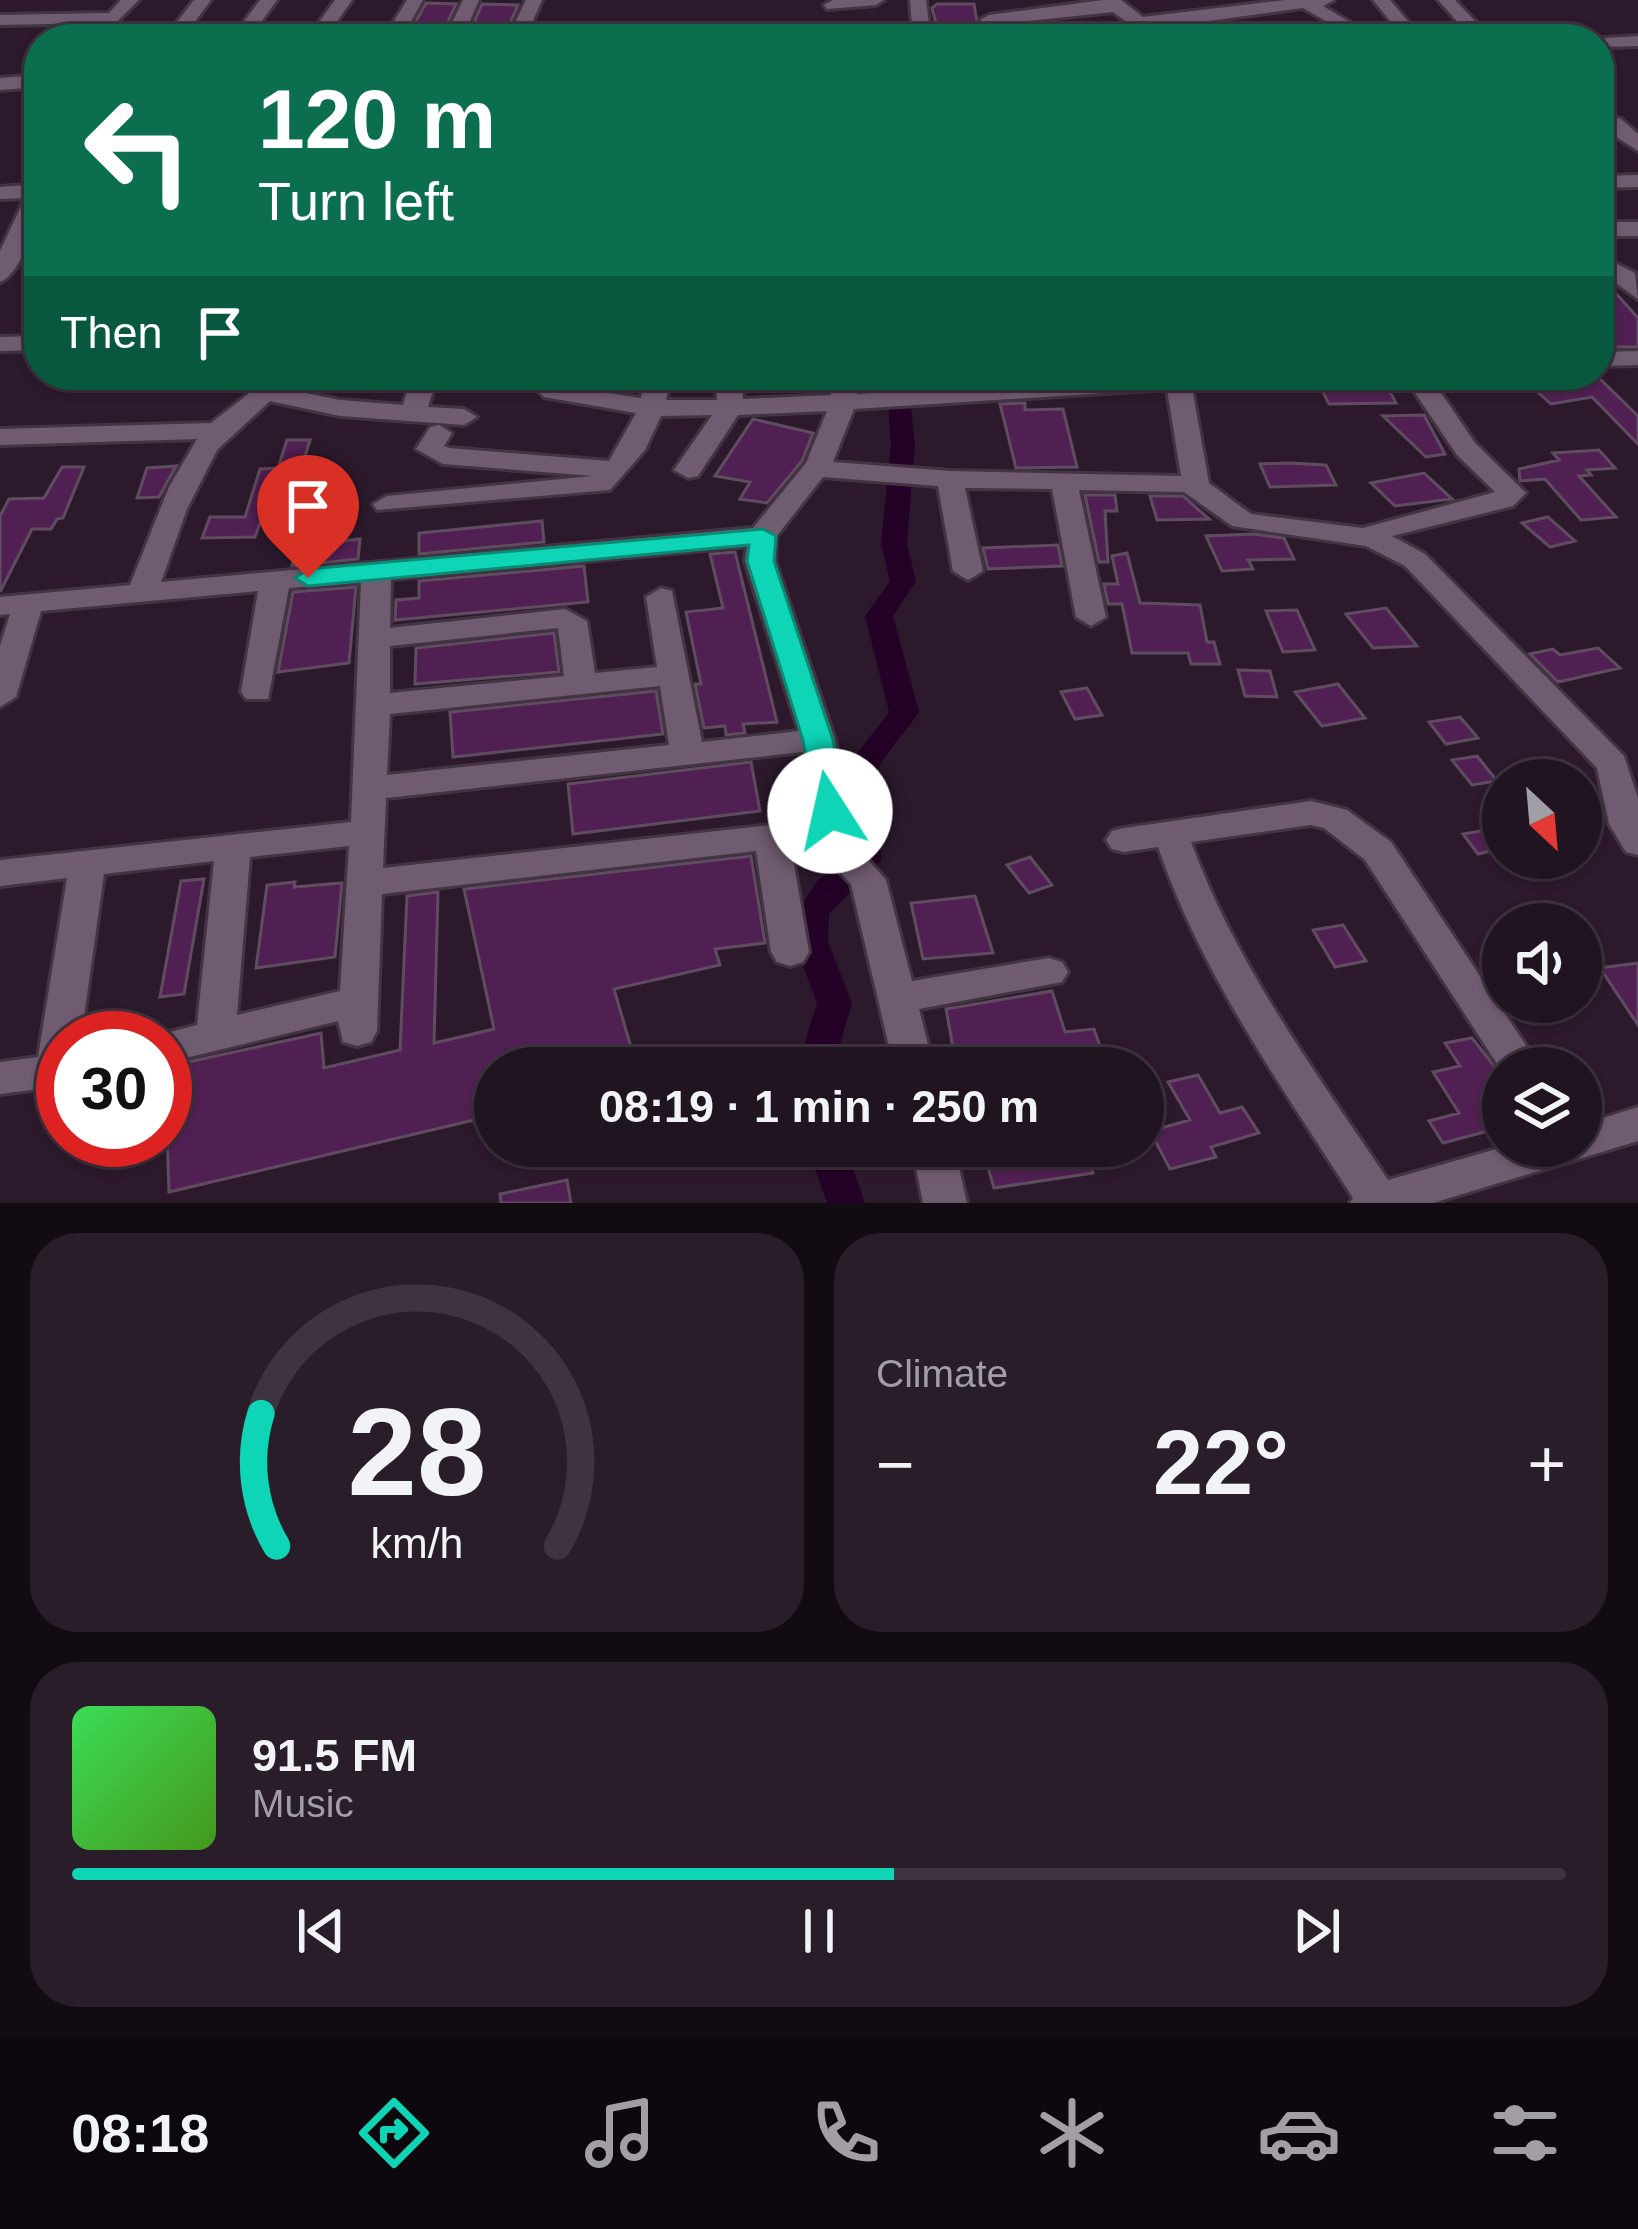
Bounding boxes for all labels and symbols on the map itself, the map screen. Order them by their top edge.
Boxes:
pin [257,455,359,578]
position arrow [767,748,893,874]
north arrow [1482,759,1602,879]
speed limit sign: 30 [36,1011,192,1167]

